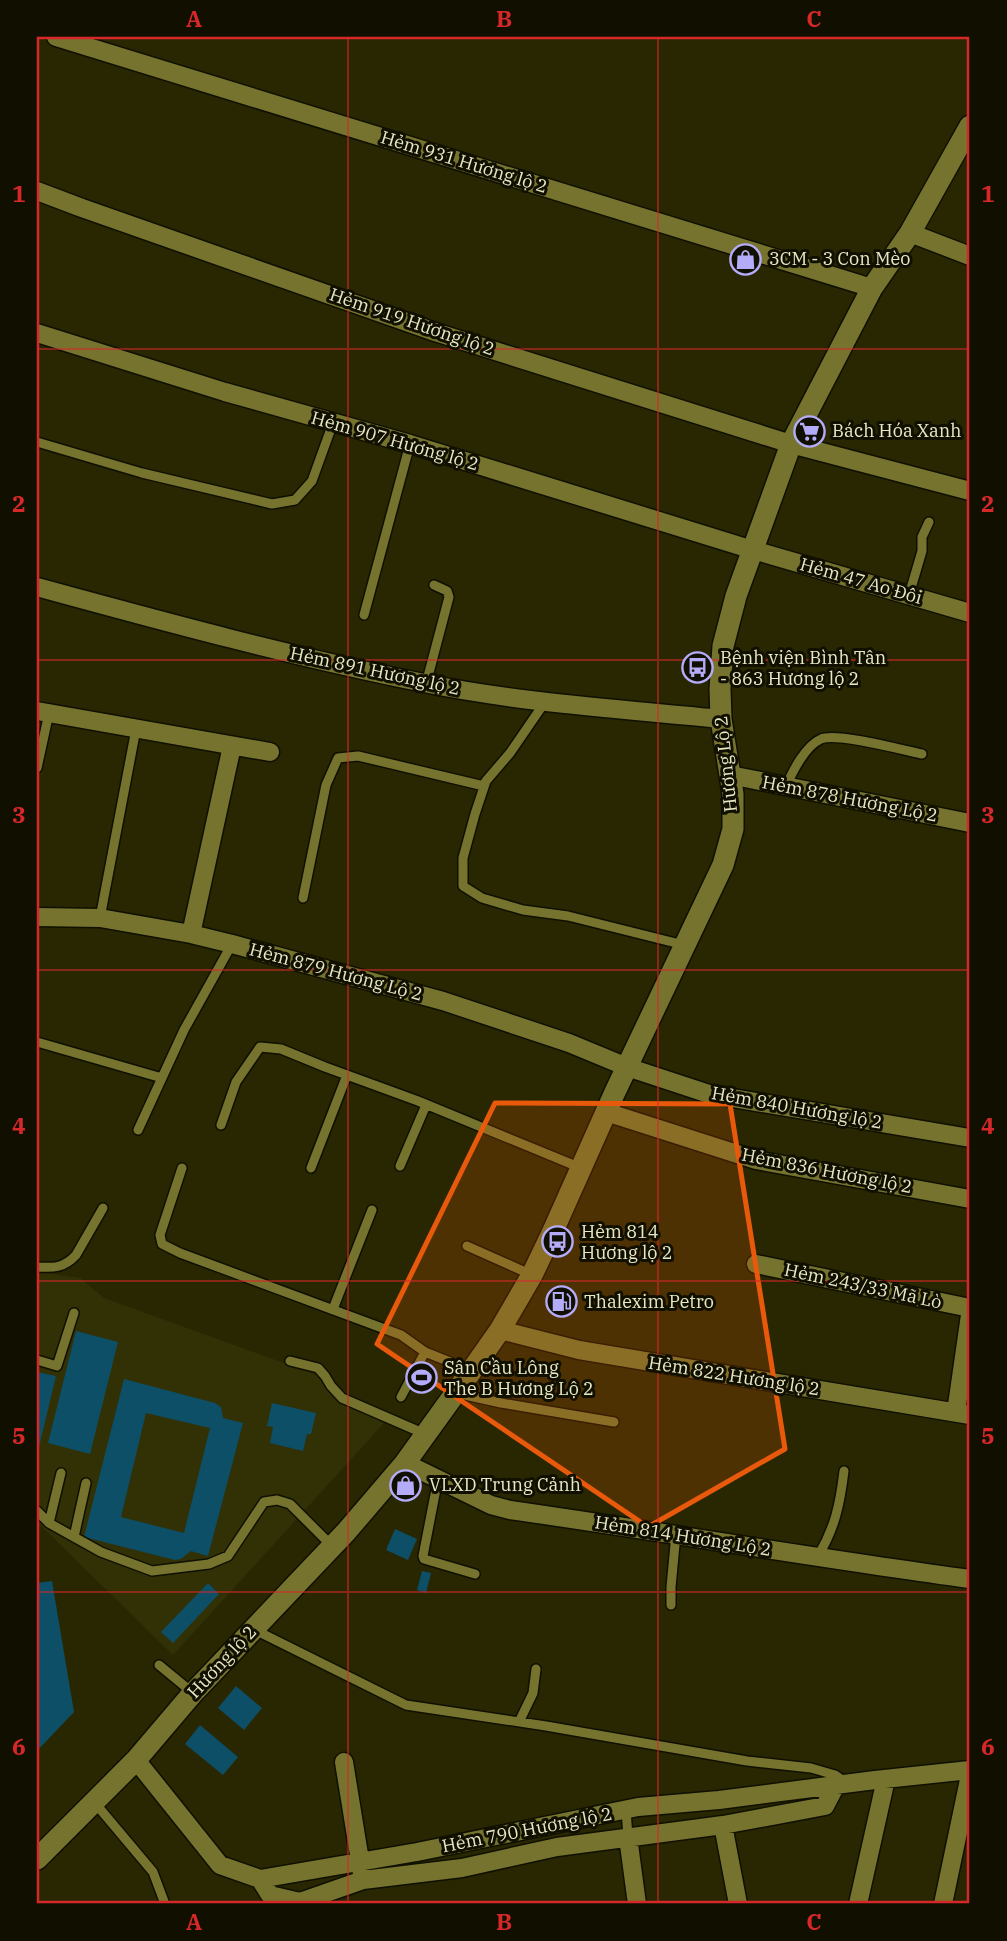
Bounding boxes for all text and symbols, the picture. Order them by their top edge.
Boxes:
text: A [186,3,202,33]
text: B [496,3,512,33]
text: C [806,3,822,33]
street label: Hẻm 931 Hương lộ 2 [378,125,550,198]
text: 1 [12,178,26,208]
text: 1 [981,178,995,208]
shop icon: 3CM - 3 Con Mèo [729,242,763,276]
place label: 3CM - 3 Con Mèo [769,247,910,270]
street label: Hẻm 919 Hương lộ 2 [327,282,498,361]
street label: Hẻm 907 Hương lộ 2 [309,406,482,475]
supermarket icon: Bách Hóa Xanh [792,414,826,448]
place label: Bách Hóa Xanh [832,419,962,442]
text: 2 [12,488,26,518]
text: 2 [981,488,995,518]
street label: Hẻm 47 Ao Đôi [797,552,925,609]
street label: Hẻm 891 Hương lộ 2 [288,641,462,700]
place label: Bệnh viện Bình Tân - 863 Hương lộ 2 [720,646,886,690]
bus stop icon: Bệnh viện Bình Tân - 863 Hương lộ 2 [680,651,714,685]
street label: Hương Lộ 2 [709,715,742,813]
street label: Hẻm 878 Hương Lộ 2 [760,770,940,827]
text: 3 [12,799,26,829]
text: 3 [981,799,995,829]
street label: Hẻm 879 Hương Lộ 2 [247,937,425,1006]
street label: Hẻm 840 Hương lộ 2 [710,1081,884,1134]
text: 4 [12,1110,26,1140]
text: 4 [981,1110,995,1140]
street label: Hẻm 836 Hương lộ 2 [740,1143,914,1198]
place label: Hẻm 814 Hương lộ 2 [581,1220,672,1264]
bus stop icon: Hẻm 814 Hương lộ 2 [541,1225,575,1259]
street label: Hẻm 243/33 Mã Lò [782,1258,944,1313]
fuel station icon: Thalexim Petro [544,1285,578,1319]
place label: Thalexim Petro [584,1290,714,1313]
street label: Hẻm 822 Hương lộ 2 [647,1351,821,1400]
place label: Sân Cầu Lông The B Hương Lộ 2 [444,1356,594,1400]
sports icon: Sân Cầu Lông The B Hương Lộ 2 [404,1361,438,1395]
text: 5 [12,1420,26,1450]
text: 5 [981,1420,995,1450]
shop icon: VLXD Trung Cảnh [389,1468,423,1502]
place label: VLXD Trung Cảnh [429,1473,581,1496]
street label: Hẻm 814 Hương Lộ 2 [593,1510,773,1561]
street label: Hương lộ 2 [182,1620,261,1703]
text: 6 [12,1731,26,1761]
text: 6 [981,1731,995,1761]
street label: Hẻm 790 Hương lộ 2 [440,1802,614,1857]
text: A [186,1906,202,1936]
text: B [496,1906,512,1936]
text: C [806,1906,822,1936]

